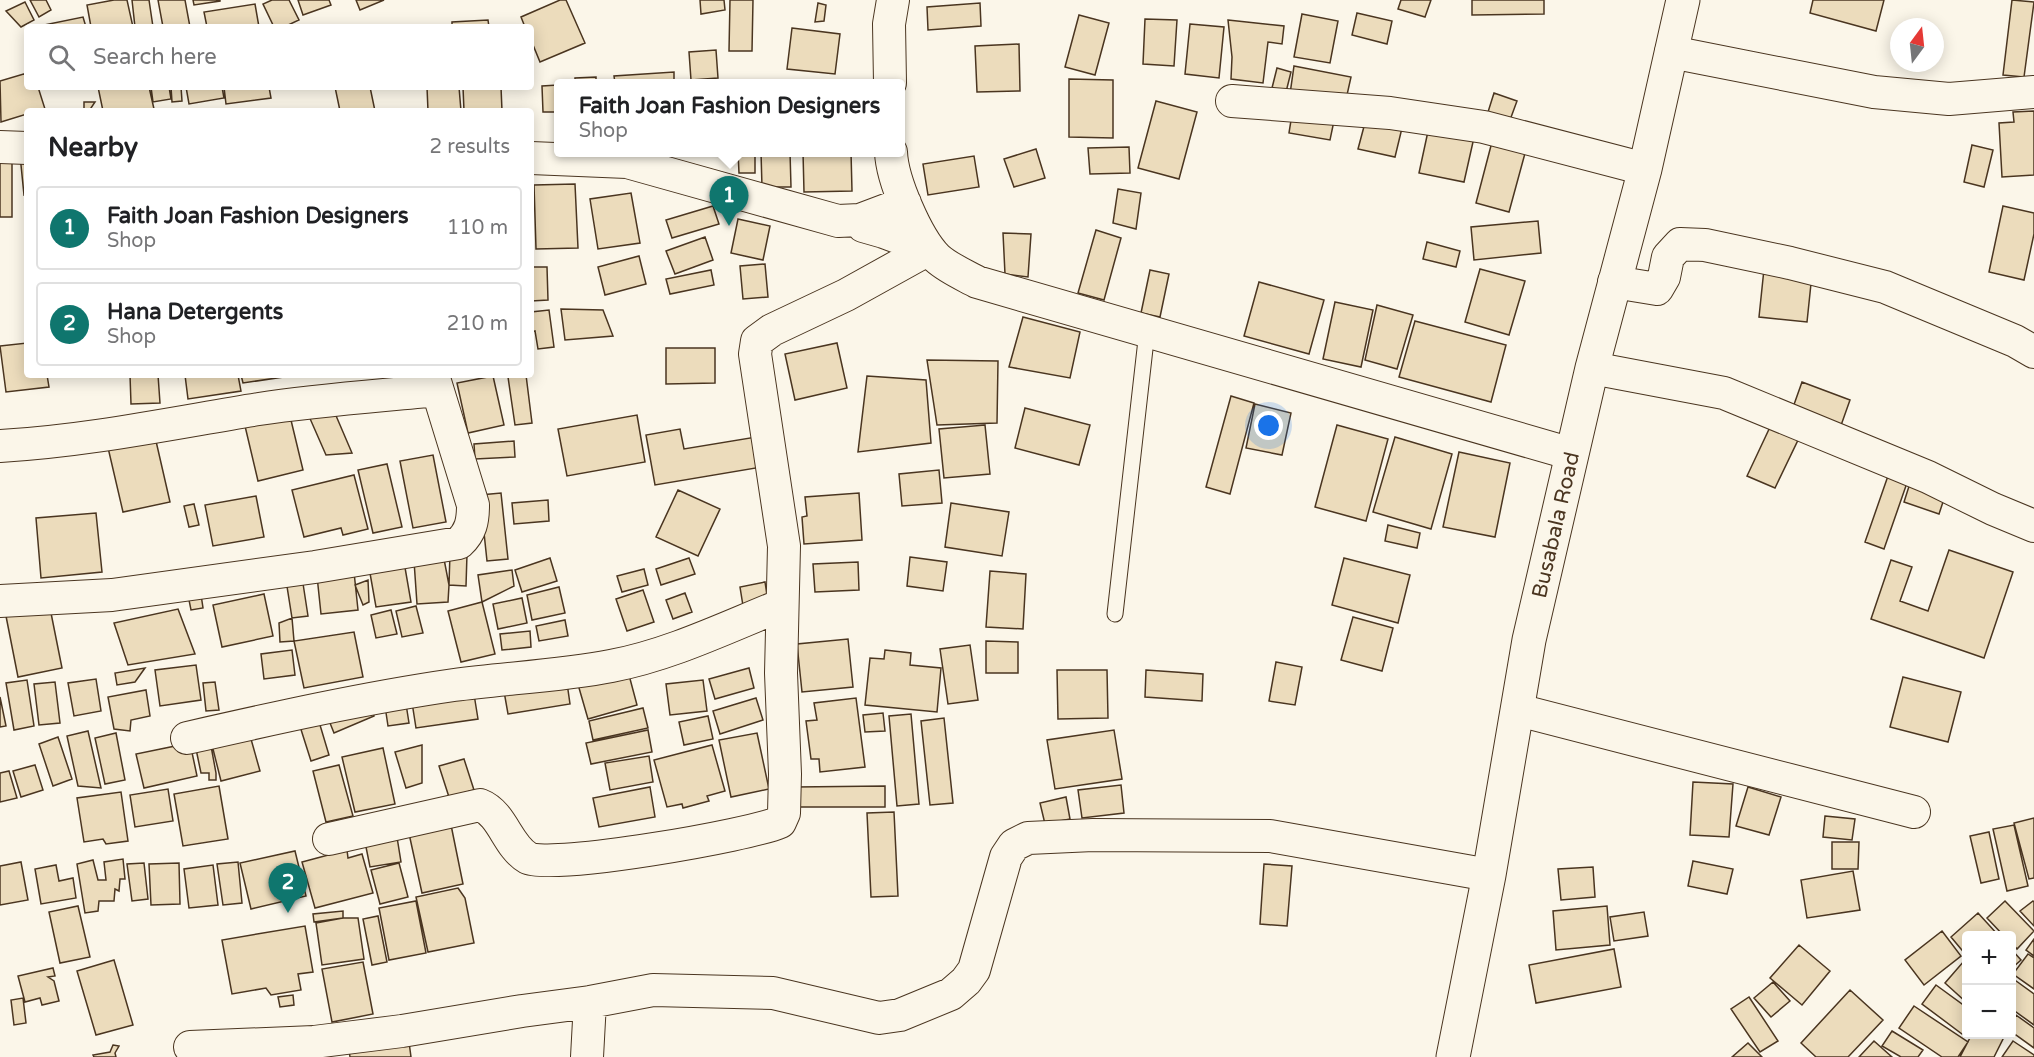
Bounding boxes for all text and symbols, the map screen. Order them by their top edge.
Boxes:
north arrow [1890,18,1944,72]
search box [24,24,534,90]
icon: search [45,41,78,74]
text: Search here [93,44,217,70]
popup [554,79,905,157]
text: Faith Joan Fashion Designers [579,93,880,119]
text: Shop [579,119,628,143]
text: Nearby [48,132,138,163]
text: 2 results [430,135,510,159]
pin: 1 [710,176,748,226]
text: Faith Joan Fashion Designers [107,203,409,229]
text: 1 [63,216,76,240]
text: 110 m [447,216,508,240]
text: Shop [107,229,156,253]
text: Hana Detergents [107,299,283,325]
text: 2 [63,312,76,336]
text: 210 m [447,312,508,336]
text: Shop [107,325,156,349]
your location [1254,411,1283,440]
street label: Busabala Road [1527,449,1585,601]
pin: 2 [268,864,308,913]
map controls [1962,931,2016,1039]
button: + [1962,931,2016,985]
button: − [1962,985,2016,1039]

